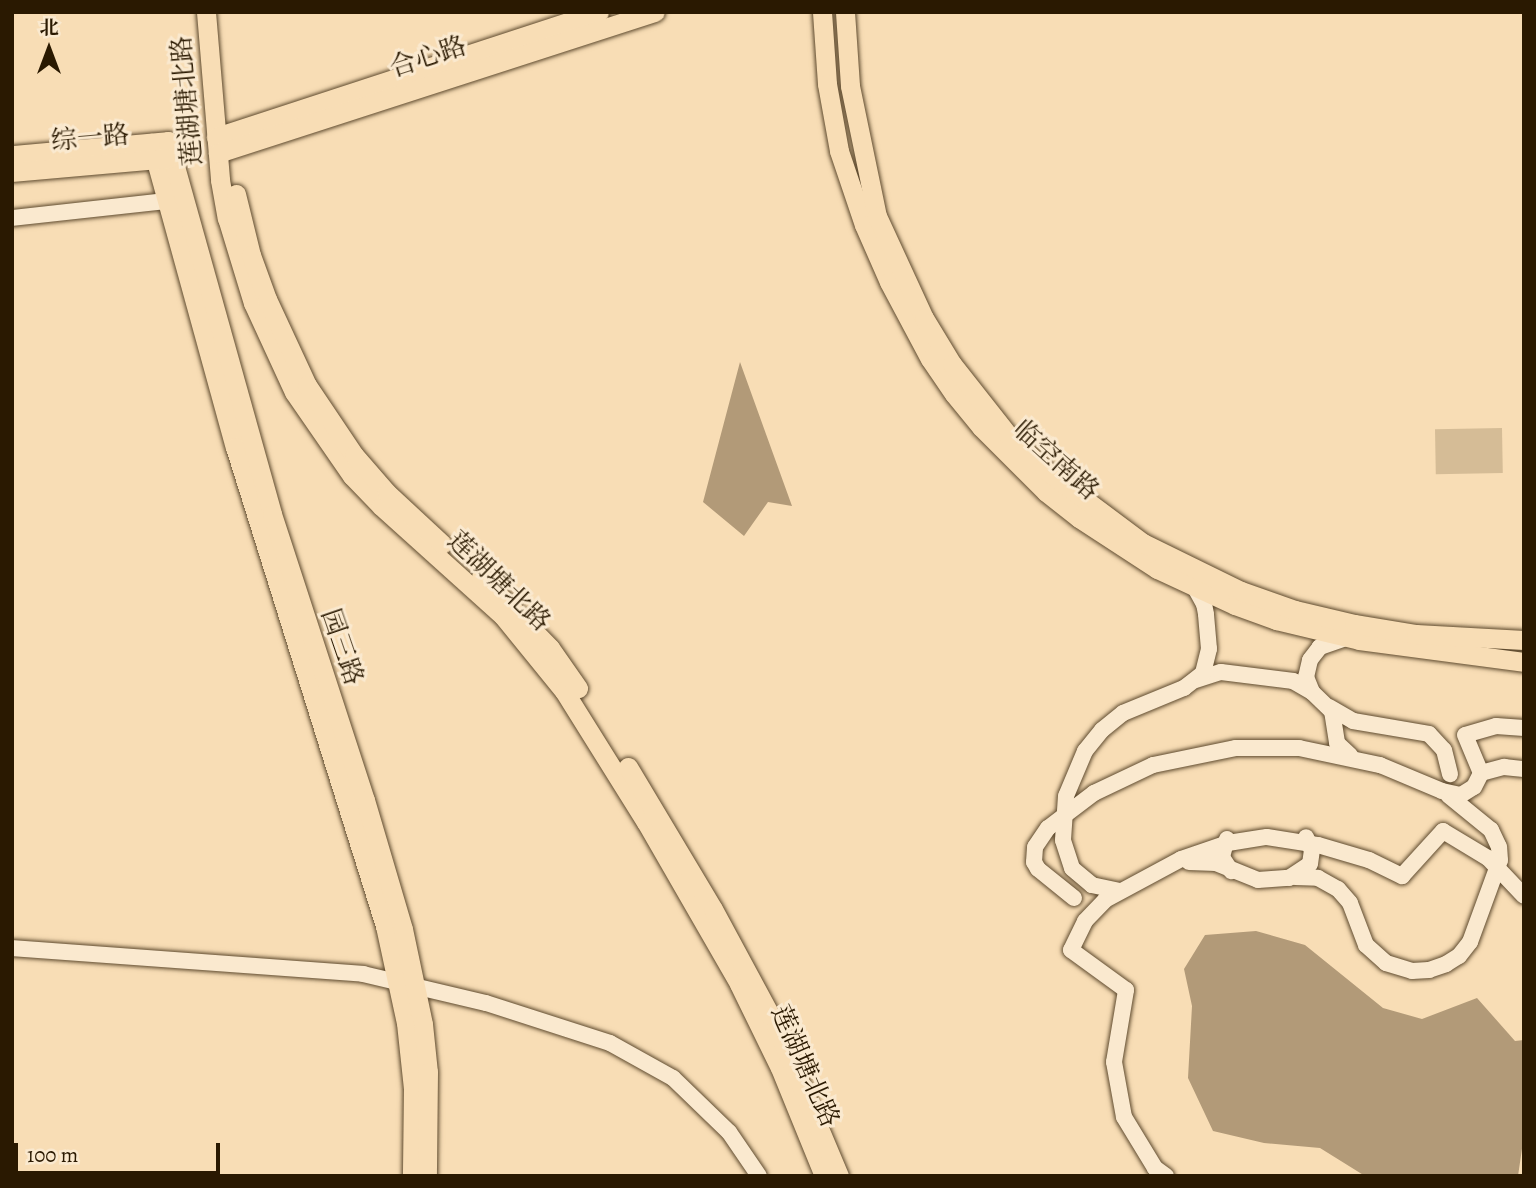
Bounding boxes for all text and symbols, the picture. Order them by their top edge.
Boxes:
north arrow [14,14,84,84]
text: 北 [39,15,59,41]
street label: 合心路 [386,30,470,84]
street label: 莲湖塘北路 [166,35,208,167]
street label: 综一路 [50,119,130,157]
street label: 临空南路 [1007,414,1105,506]
street label: 莲湖塘北路 [441,525,557,637]
street label: 园三路 [315,605,369,689]
street label: 莲湖塘北路 [764,1000,846,1132]
scale bar [18,1128,224,1172]
text: 100 m [27,1141,78,1169]

